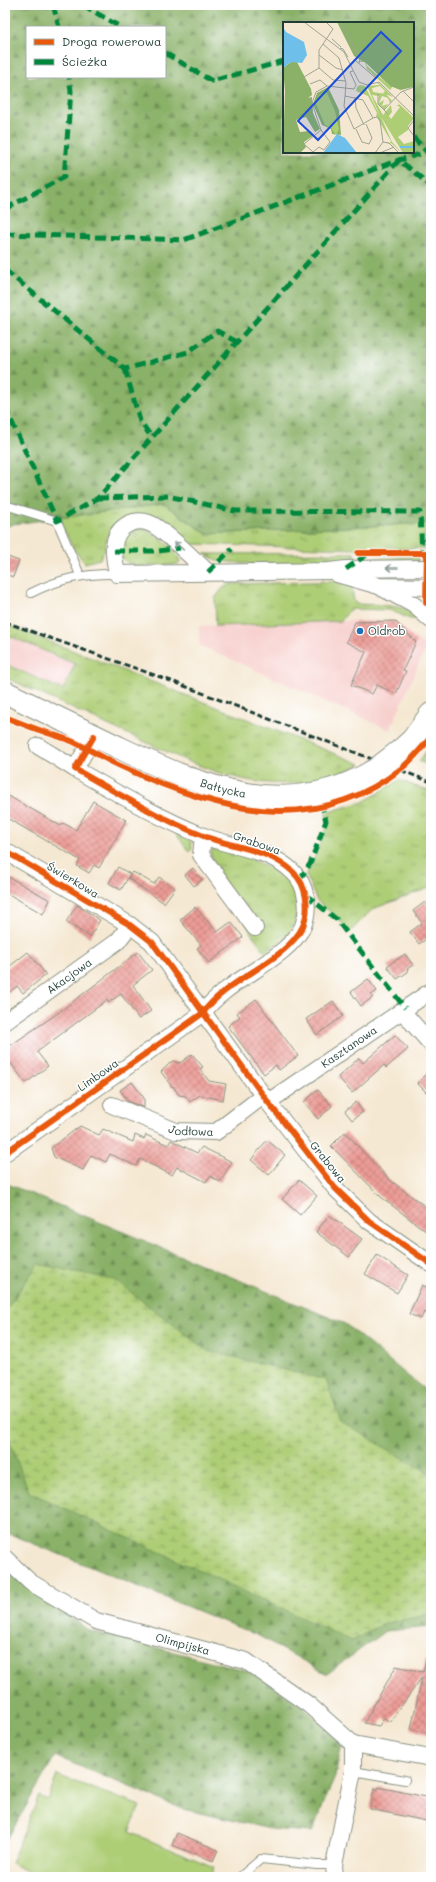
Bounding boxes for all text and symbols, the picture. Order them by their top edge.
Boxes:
inset map [283,22,414,153]
legend [26,26,166,78]
text: Droga rowerowa [62,33,161,49]
text: Ścieżka [62,53,107,69]
one-way arrow [173,542,184,551]
one-way arrow [386,564,399,572]
place label: Oldrob [368,623,406,638]
marker: Oldrob [355,626,365,636]
street label: Bałtycka [198,775,248,801]
street label: Grabowa [231,827,283,858]
street label: Świerkowa [44,858,102,901]
street label: Akacjowa [43,954,95,997]
street label: Kasztanowa [318,1022,380,1071]
street label: Limbowa [74,1055,121,1094]
street label: Jodłowa [166,1121,214,1139]
street label: Grabowa [307,1138,350,1186]
street label: Olimpijska [154,1629,212,1658]

